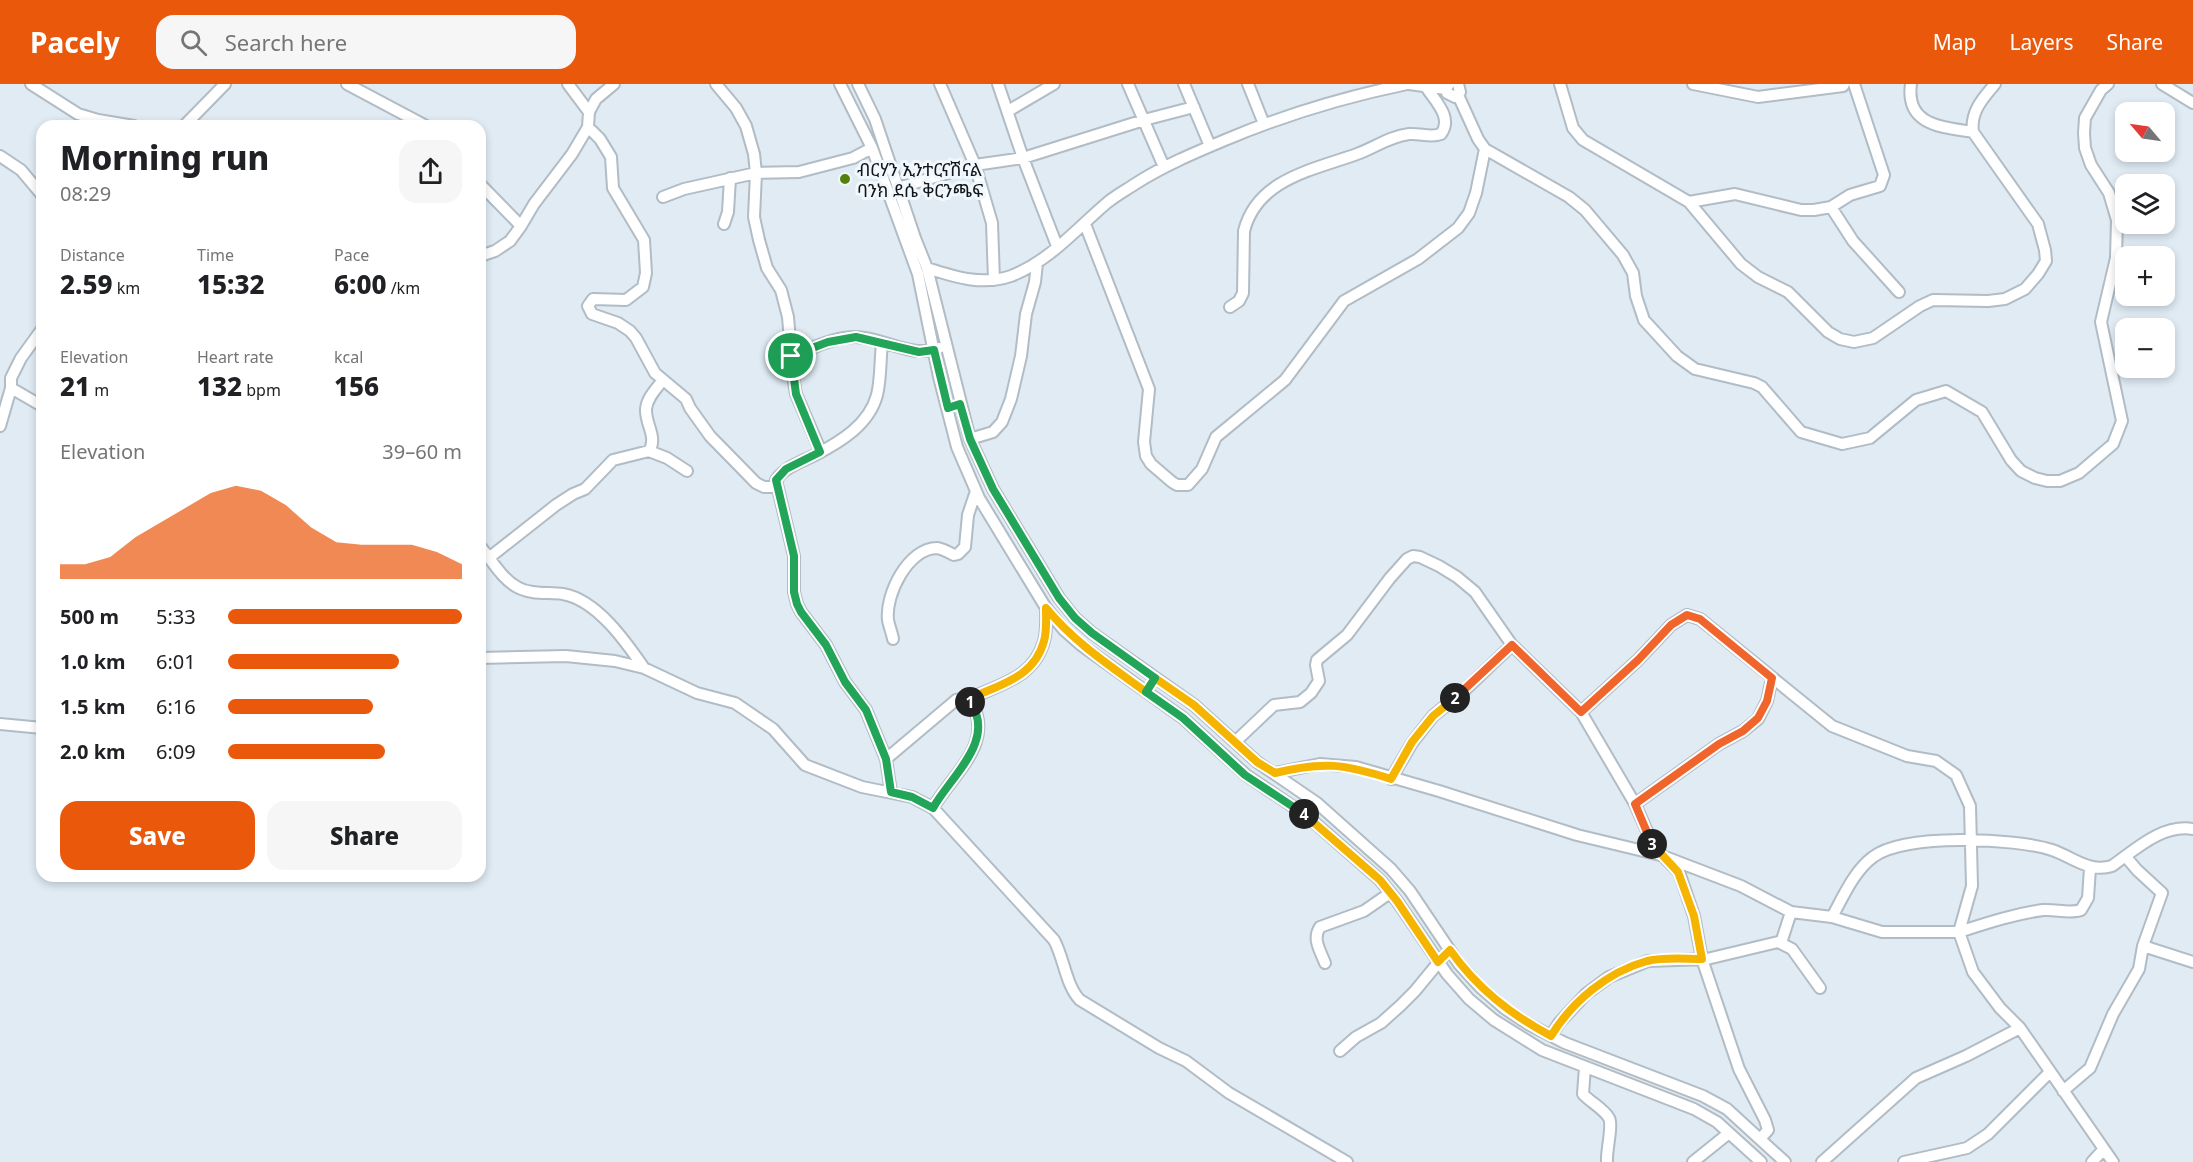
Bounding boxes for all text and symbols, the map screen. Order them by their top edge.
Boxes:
search box [156,15,576,69]
text: Pacely [30,23,120,61]
icon: search [177,26,210,59]
text: Search here [225,27,347,57]
text: Map [1933,28,1977,56]
text: Layers [2010,28,2074,56]
text: Share [2107,28,2163,56]
north arrow [2115,102,2175,162]
map controls [2115,102,2175,378]
text: Morning run [60,135,269,180]
button: share [399,140,462,203]
place label: ብርሃን ኢንተርናሽናል ባንክ ደሴ ቅርንጫፍ [857,157,983,202]
marker: ብርሃን ኢንተርናሽናል ባንክ ደሴ ቅርንጫፍ [838,172,852,186]
button: layers [2115,174,2175,234]
text: 08:29 [60,180,111,207]
text: Distance [60,244,125,266]
text: Time [197,244,234,266]
text: Pace [334,244,369,266]
button: + [2115,246,2175,306]
text: 2.59 [60,266,113,302]
text: 15:32 [197,266,265,302]
text: 6:00 [334,266,387,302]
text: km [113,277,140,299]
text: /km [387,277,420,299]
button: − [2115,318,2175,378]
pin [765,330,816,381]
icon: arrive [774,339,807,372]
text: Elevation [60,346,128,368]
text: Heart rate [197,346,273,368]
text: kcal [334,346,363,368]
text: 21 [60,368,90,404]
text: 132 [197,368,242,404]
text: 156 [334,368,379,404]
text: m [90,379,109,401]
text: bpm [242,379,281,401]
text: Elevation [60,438,145,465]
text: 39–60 m [382,438,462,465]
text: 500 m [60,603,119,630]
text: 5:33 [156,603,196,630]
text: 1.0 km [60,648,126,675]
text: 6:01 [156,648,196,675]
pin: 2 [1440,683,1470,713]
pin: 1 [955,687,985,717]
text: 2 [1450,687,1460,709]
text: 1 [965,691,975,713]
text: 1.5 km [60,693,126,720]
text: 6:16 [156,693,196,720]
text: 2.0 km [60,738,126,765]
text: 6:09 [156,738,196,765]
pin: 4 [1289,799,1319,829]
button: Save [60,801,255,870]
button: Share [267,801,462,870]
text: 4 [1299,803,1309,825]
pin: 3 [1637,829,1667,859]
text: 3 [1647,833,1657,855]

